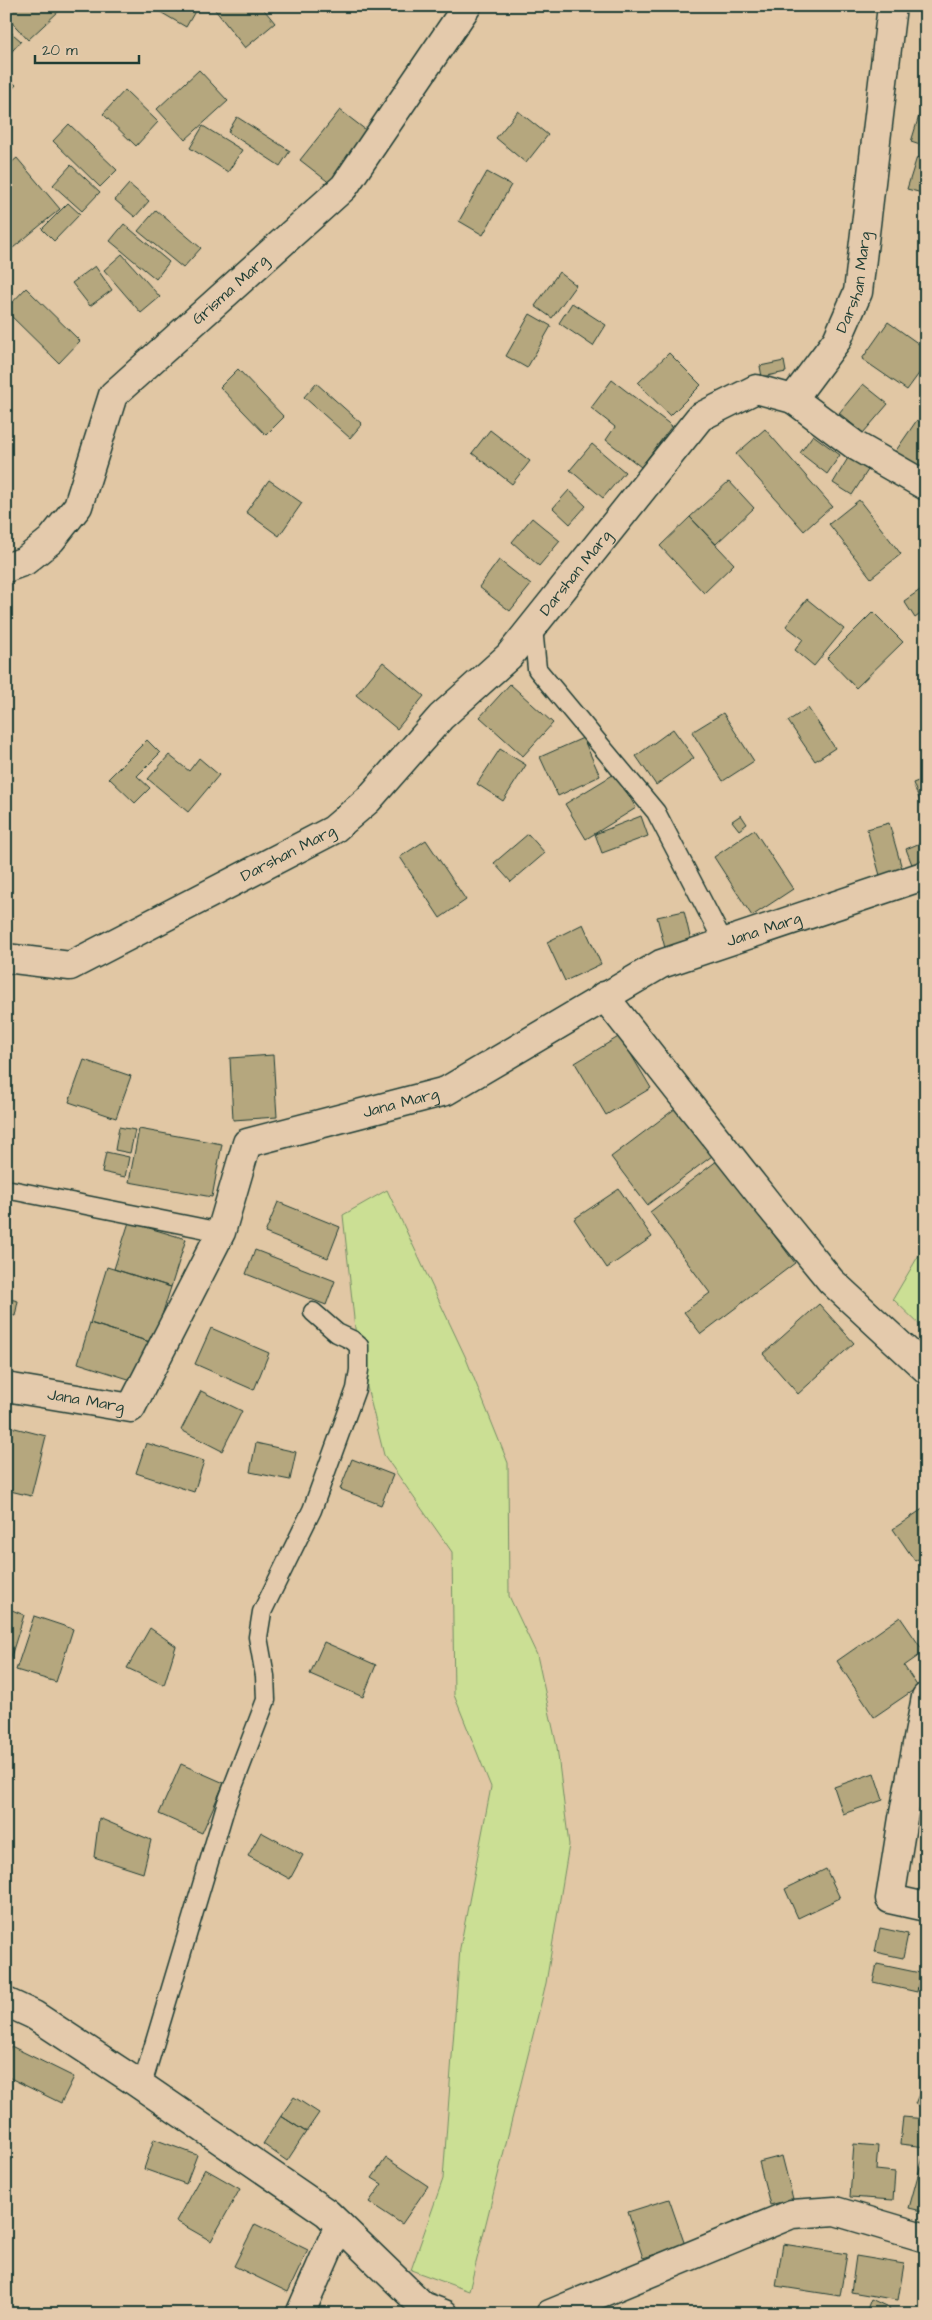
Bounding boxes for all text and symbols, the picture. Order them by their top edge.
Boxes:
scale bar [35,32,139,64]
text: 20 m [42,40,78,61]
street label: Darshan Marg [830,230,877,336]
street label: Grisma Marg [187,249,274,330]
street label: Darshan Marg [534,525,617,620]
street label: Darshan Marg [237,820,340,887]
street label: Jana Marg [724,907,804,952]
street label: Jana Marg [360,1082,441,1123]
street label: Jana Marg [46,1383,126,1419]

